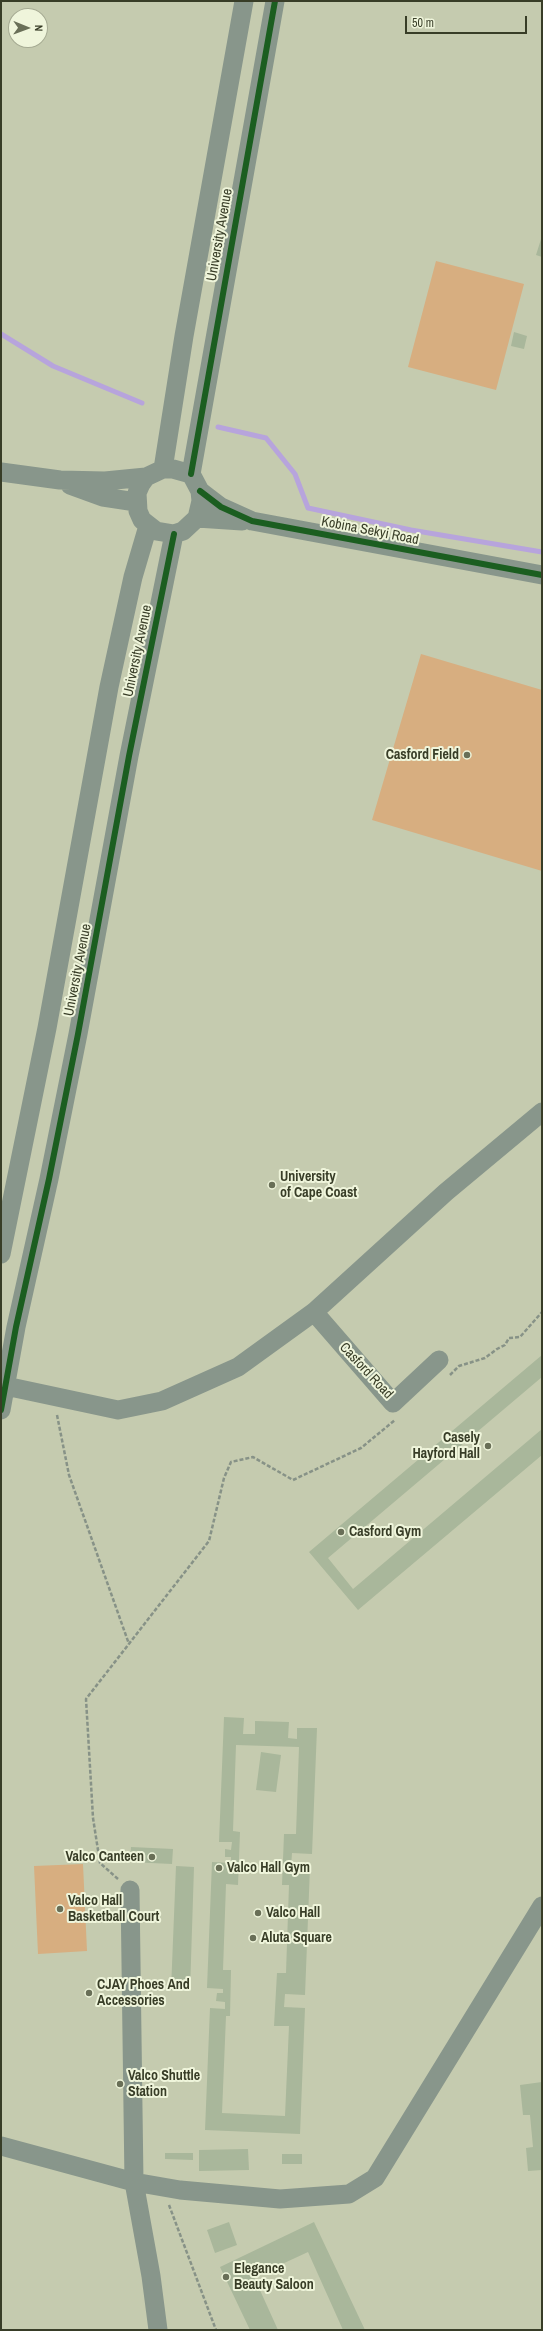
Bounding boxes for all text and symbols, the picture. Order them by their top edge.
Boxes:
north arrow [8,8,48,48]
scale bar [407,8,529,34]
text: 50 m [412,15,434,31]
text: N [32,25,46,32]
street label: University Avenue [204,187,236,283]
street label: Kobina Sekyi Road [320,513,420,549]
street label: University Avenue [120,603,156,699]
place label: Casford Field [386,747,459,763]
marker: Casford Field [462,750,472,760]
street label: University Avenue [61,922,95,1018]
place label: University of Cape Coast [280,1169,357,1202]
marker: University of Cape Coast [267,1180,277,1190]
street label: Casford Road [336,1339,396,1403]
place label: Casely Hayford Hall [412,1430,480,1462]
marker: Casely Hayford Hall [483,1441,493,1451]
place label: Casford Gym [349,1524,421,1540]
marker: Casford Gym [336,1527,346,1537]
place label: Valco Canteen [66,1849,144,1865]
marker: Valco Canteen [147,1852,157,1862]
place label: Valco Hall Gym [227,1860,310,1876]
marker: Valco Hall Gym [214,1863,224,1873]
place label: Valco Hall Basketball Court [68,1893,159,1926]
marker: Valco Hall Basketball Court [55,1904,65,1914]
place label: Valco Hall [266,1905,320,1921]
marker: Valco Hall [253,1908,263,1918]
place label: Aluta Square [261,1930,332,1946]
marker: Aluta Square [248,1933,258,1943]
place label: CJAY Phoes And Accessories [97,1977,190,2010]
marker: CJAY Phoes And Accessories [84,1988,94,1998]
place label: Valco Shuttle Station [128,2068,200,2100]
marker: Valco Shuttle Station [115,2079,125,2089]
place label: Elegance Beauty Saloon [234,2261,314,2294]
marker: Elegance Beauty Saloon [221,2272,231,2282]

